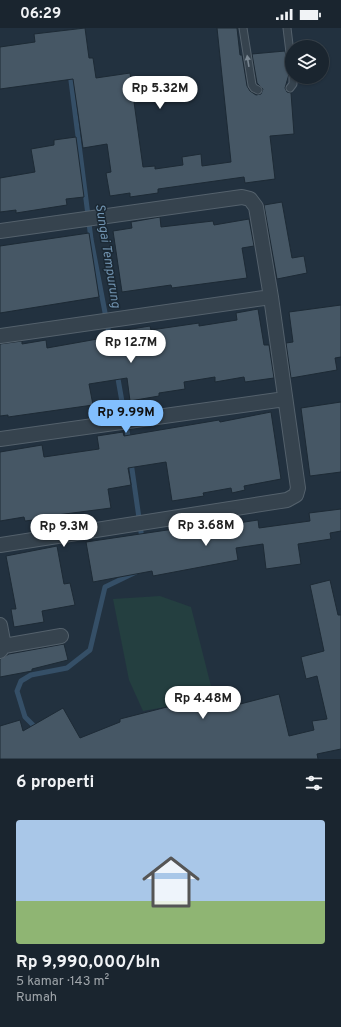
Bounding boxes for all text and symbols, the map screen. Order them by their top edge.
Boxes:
text: 06:29 [20,5,61,24]
map controls [285,40,329,84]
button: layers [285,40,329,84]
one-way arrow [245,55,251,67]
pin: Rp 5.32M [119,76,201,110]
text: Rp 5.32M [132,81,188,97]
water label: Sungai Tempurung [91,203,123,310]
pin: Rp 12.7M [90,330,172,364]
text: Rp 12.7M [105,335,157,351]
pin: Rp 9.99M [85,400,167,434]
text: Rp 9.99M [97,405,155,421]
pin: Rp 3.68M [165,513,247,547]
pin: Rp 9.3M [27,514,101,548]
text: Rp 3.68M [177,518,235,534]
text: Rp 9.3M [39,519,89,535]
pin: Rp 4.48M [162,686,244,720]
text: Rp 4.48M [174,691,232,707]
text: 6 properti [16,772,94,794]
icon: filters [303,772,325,794]
icon: home [135,846,207,918]
text: Rp 9,990,000/bln [16,952,160,974]
text: 5 kamar · 143 m² [16,974,109,990]
text: Rumah [16,990,57,1006]

